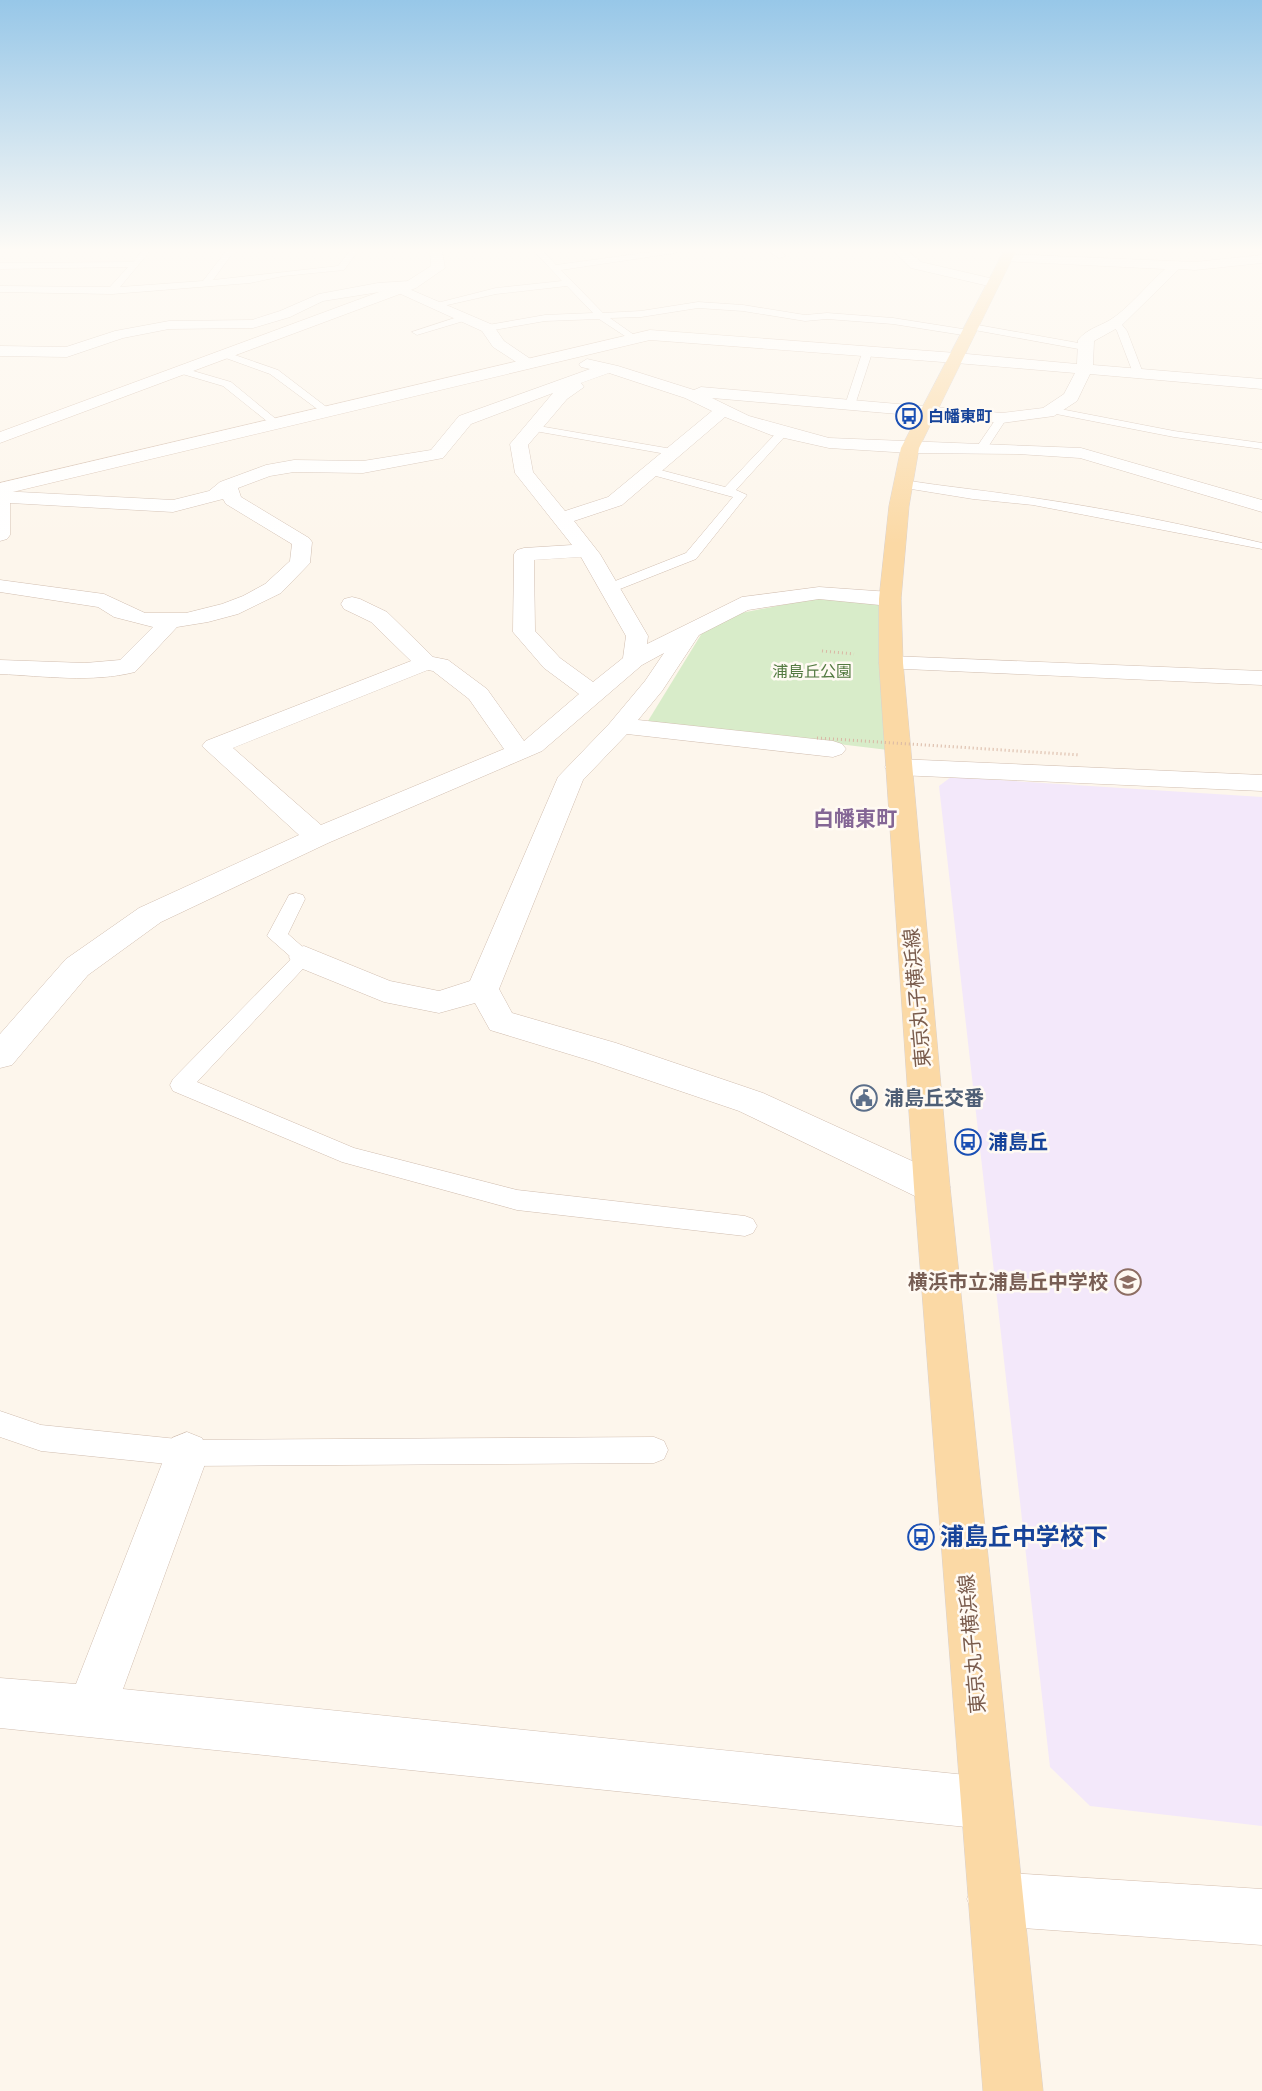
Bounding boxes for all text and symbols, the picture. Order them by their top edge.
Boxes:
bus stop icon: 白幡東町 [894,401,924,431]
place label: 白幡東町 [928,407,992,426]
park label: 浦島丘公園 [772,662,852,681]
district label: 白幡東町 [813,807,897,831]
street label: 東京丸子横浜線 [899,927,935,1069]
public building icon: 浦島丘交番 [849,1083,879,1113]
place label: 浦島丘交番 [884,1086,984,1110]
bus stop icon: 浦島丘 [953,1127,983,1157]
place label: 浦島丘 [988,1130,1048,1154]
school or university icon: 横浜市立浦島丘中学校 [1113,1267,1143,1297]
place label: 横浜市立浦島丘中学校 [908,1270,1108,1294]
bus stop icon: 浦島丘中学校下 [906,1522,936,1552]
place label: 浦島丘中学校下 [940,1523,1108,1551]
street label: 東京丸子横浜線 [954,1573,990,1715]

